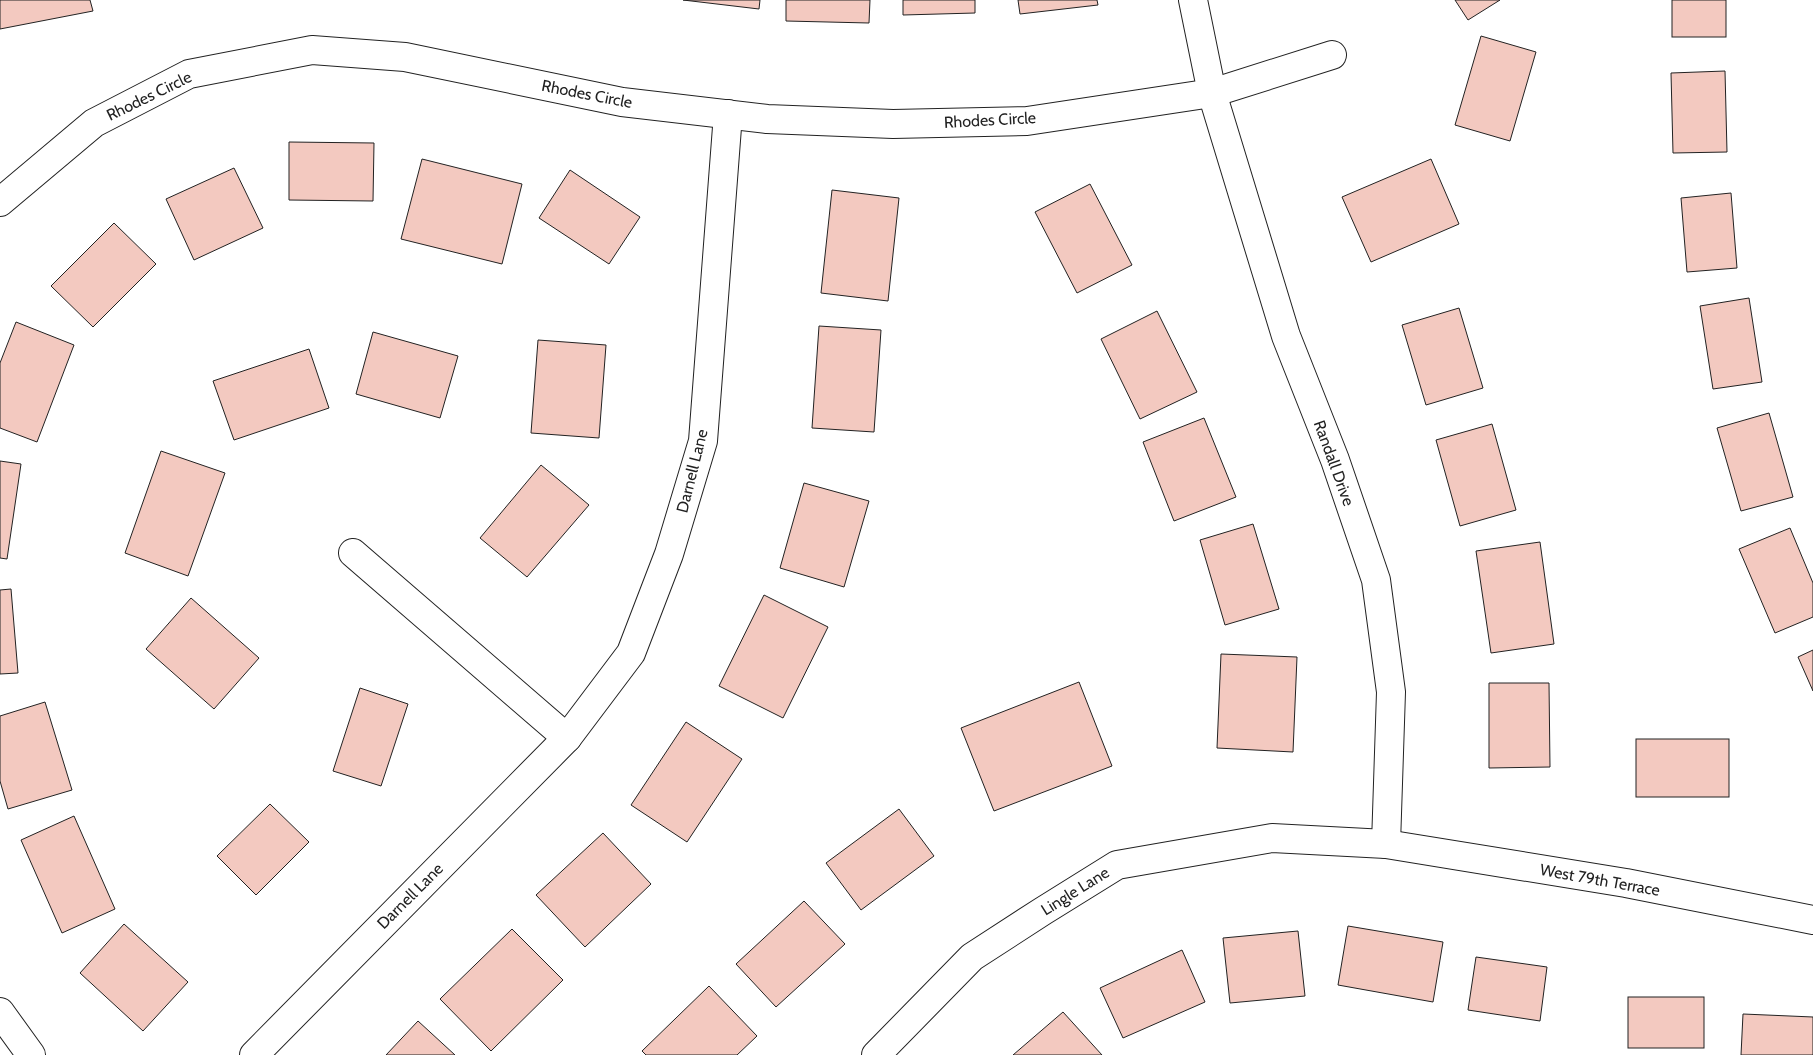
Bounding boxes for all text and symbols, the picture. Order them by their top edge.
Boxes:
street label: Rhodes Circle [103,67,195,125]
street label: Rhodes Circle [540,76,634,112]
street label: Rhodes Circle [944,108,1036,132]
street label: Randall Drive [1310,418,1358,508]
street label: Darnell Lane [672,427,712,515]
street label: Darnell Lane [373,859,447,933]
street label: West 79th Terrace [1538,860,1662,900]
street label: Lingle Lane [1037,863,1113,919]

